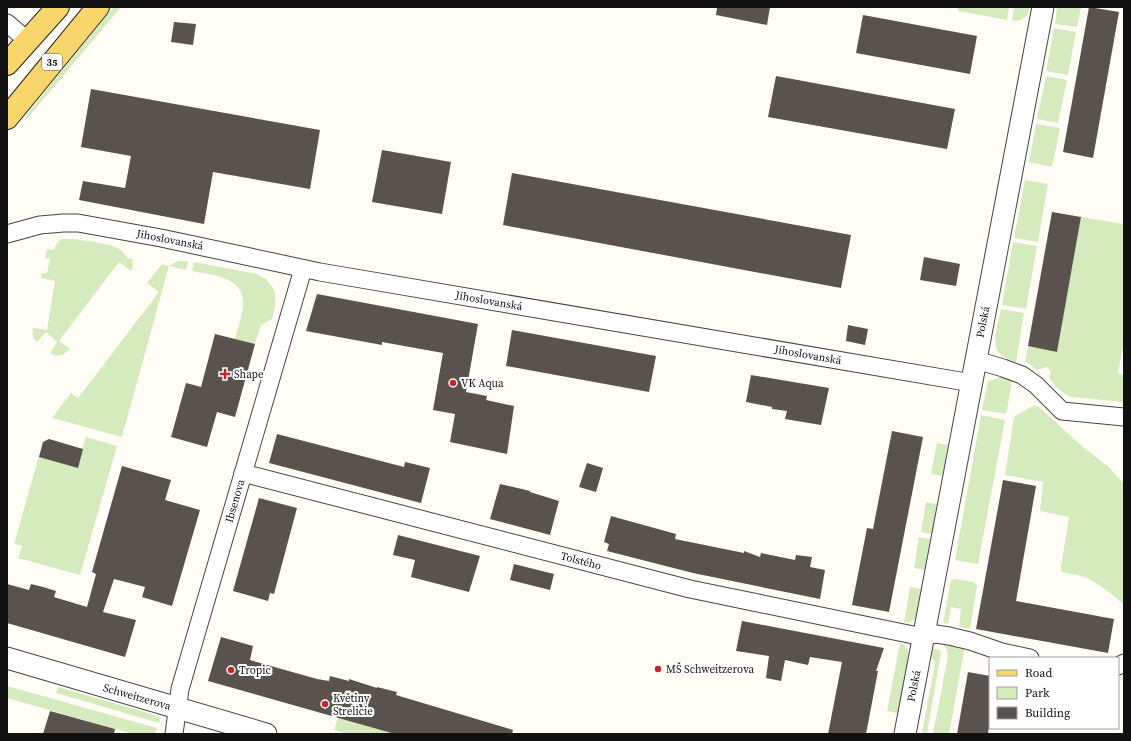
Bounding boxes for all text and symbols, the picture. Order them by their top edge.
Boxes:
road number: 35 [42,54,62,70]
street label: Jihoslovanská [134,226,205,254]
street label: Jihoslovanská [453,288,524,314]
street label: Polská [973,305,993,339]
street label: Jihoslovanská [772,342,843,368]
place label: Shape [234,367,264,382]
marker: Shape [219,368,231,380]
place label: VK Aqua [461,376,504,391]
marker: VK Aqua [448,378,458,388]
street label: Ibsenova [222,477,248,524]
street label: Tolstého [559,548,603,574]
legend [989,657,1119,729]
place label: MŠ Schweitzerova [666,662,755,677]
place label: Tropic [239,663,271,678]
marker: MŠ Schweitzerova [653,664,663,674]
marker: Tropic [226,665,236,675]
text: Road [1025,665,1052,681]
street label: Polská [904,669,924,703]
street label: Schweitzerova [101,680,173,714]
text: Park [1025,685,1050,701]
place label: Květiny Strelicie [333,691,373,719]
marker: Květiny Strelicie [320,699,330,709]
text: Building [1025,705,1070,721]

